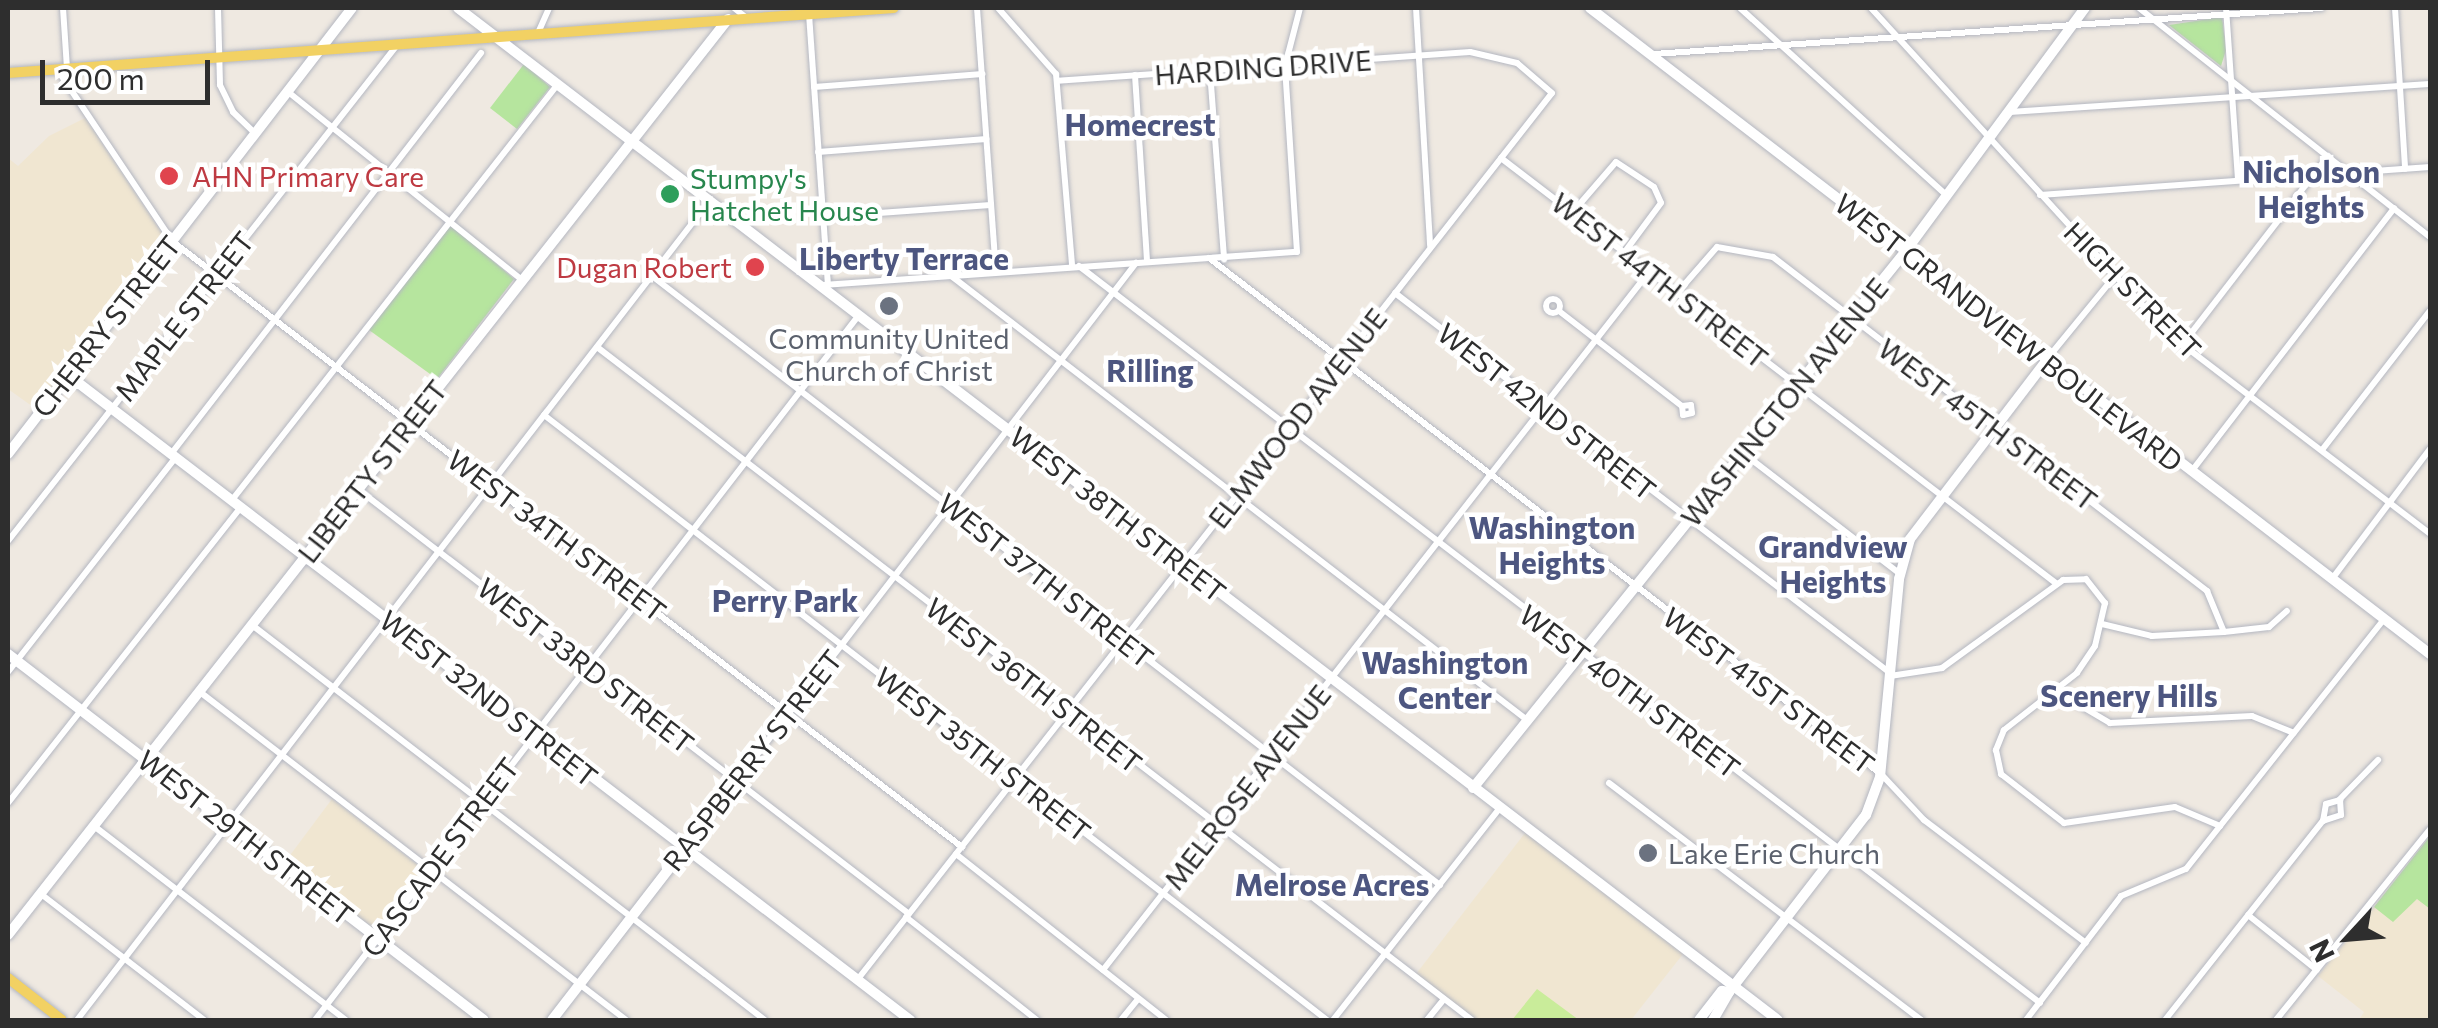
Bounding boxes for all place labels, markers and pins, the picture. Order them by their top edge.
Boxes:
place label: AHN Primary Care [192,159,424,193]
place label: Stumpy's Hatchet House [690,161,879,227]
marker: AHN Primary Care [156,163,182,189]
marker: Stumpy's Hatchet House [659,183,681,205]
place label: Dugan Robert [556,250,732,284]
marker: Dugan Robert [742,254,768,280]
marker: Community United Church of Christ [878,295,900,317]
place label: Community United Church of Christ [769,321,1009,387]
place label: Lake Erie Church [1668,836,1880,870]
marker: Lake Erie Church [1637,842,1659,864]

